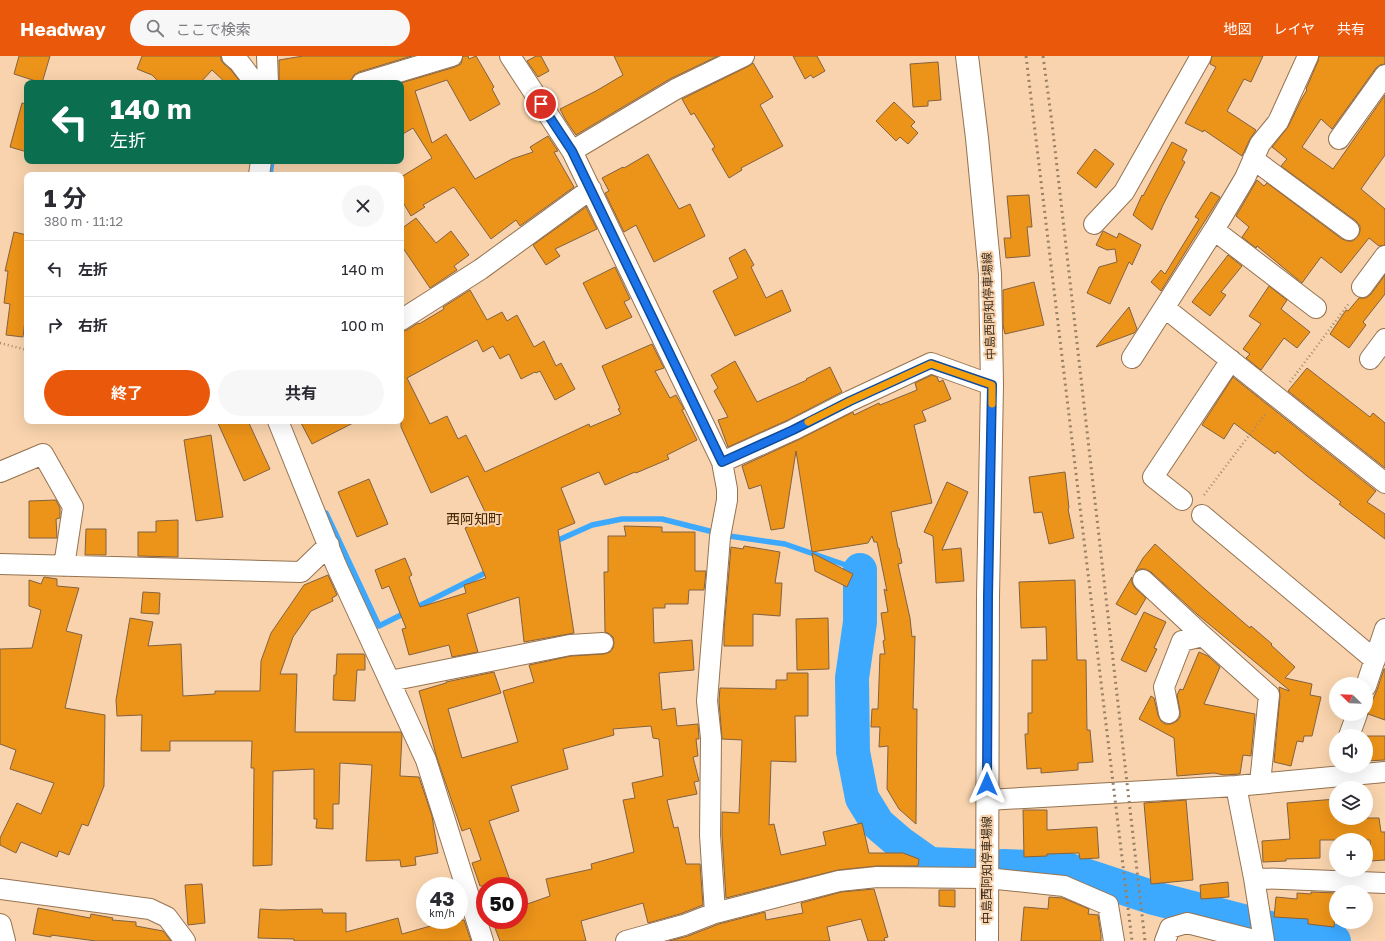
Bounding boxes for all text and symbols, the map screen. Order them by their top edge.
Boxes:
search box [130,10,410,46]
text: Headway [20,17,106,40]
icon: search [144,17,166,39]
text: ここで検索 [176,20,251,38]
text: 地図 [1223,20,1251,37]
text: レイヤ [1273,20,1315,37]
text: 共有 [1337,20,1365,37]
pin [524,87,558,121]
text: 140 m [110,92,192,125]
icon: arrive [530,93,552,115]
icon: left [44,96,96,148]
text: 左折 [110,129,146,151]
text: 1 分 [44,183,86,212]
button: close [342,185,384,227]
text: 380 m · 11:12 [44,213,123,229]
street label: 中島西阿知停車場線 [979,252,998,360]
icon: left [44,258,66,280]
text: 左折 [78,260,108,278]
text: 140 m [341,260,384,278]
icon: right [44,314,66,336]
text: 右折 [78,316,108,334]
text: 100 m [341,316,384,334]
button: 終了 [44,370,210,416]
button: 共有 [218,370,384,416]
district label: 西阿知町 [446,510,502,527]
north arrow [1329,677,1373,721]
map controls [1329,677,1373,929]
button: sound [1329,729,1373,773]
position arrow [966,763,1008,805]
button: layers [1329,781,1373,825]
street label: 中島西阿知停車場線 [979,816,994,924]
button: + [1329,833,1373,877]
speed limit sign: 50 [476,877,528,929]
button: − [1329,885,1373,929]
text: 43 [430,886,454,910]
text: km/h [429,907,455,919]

